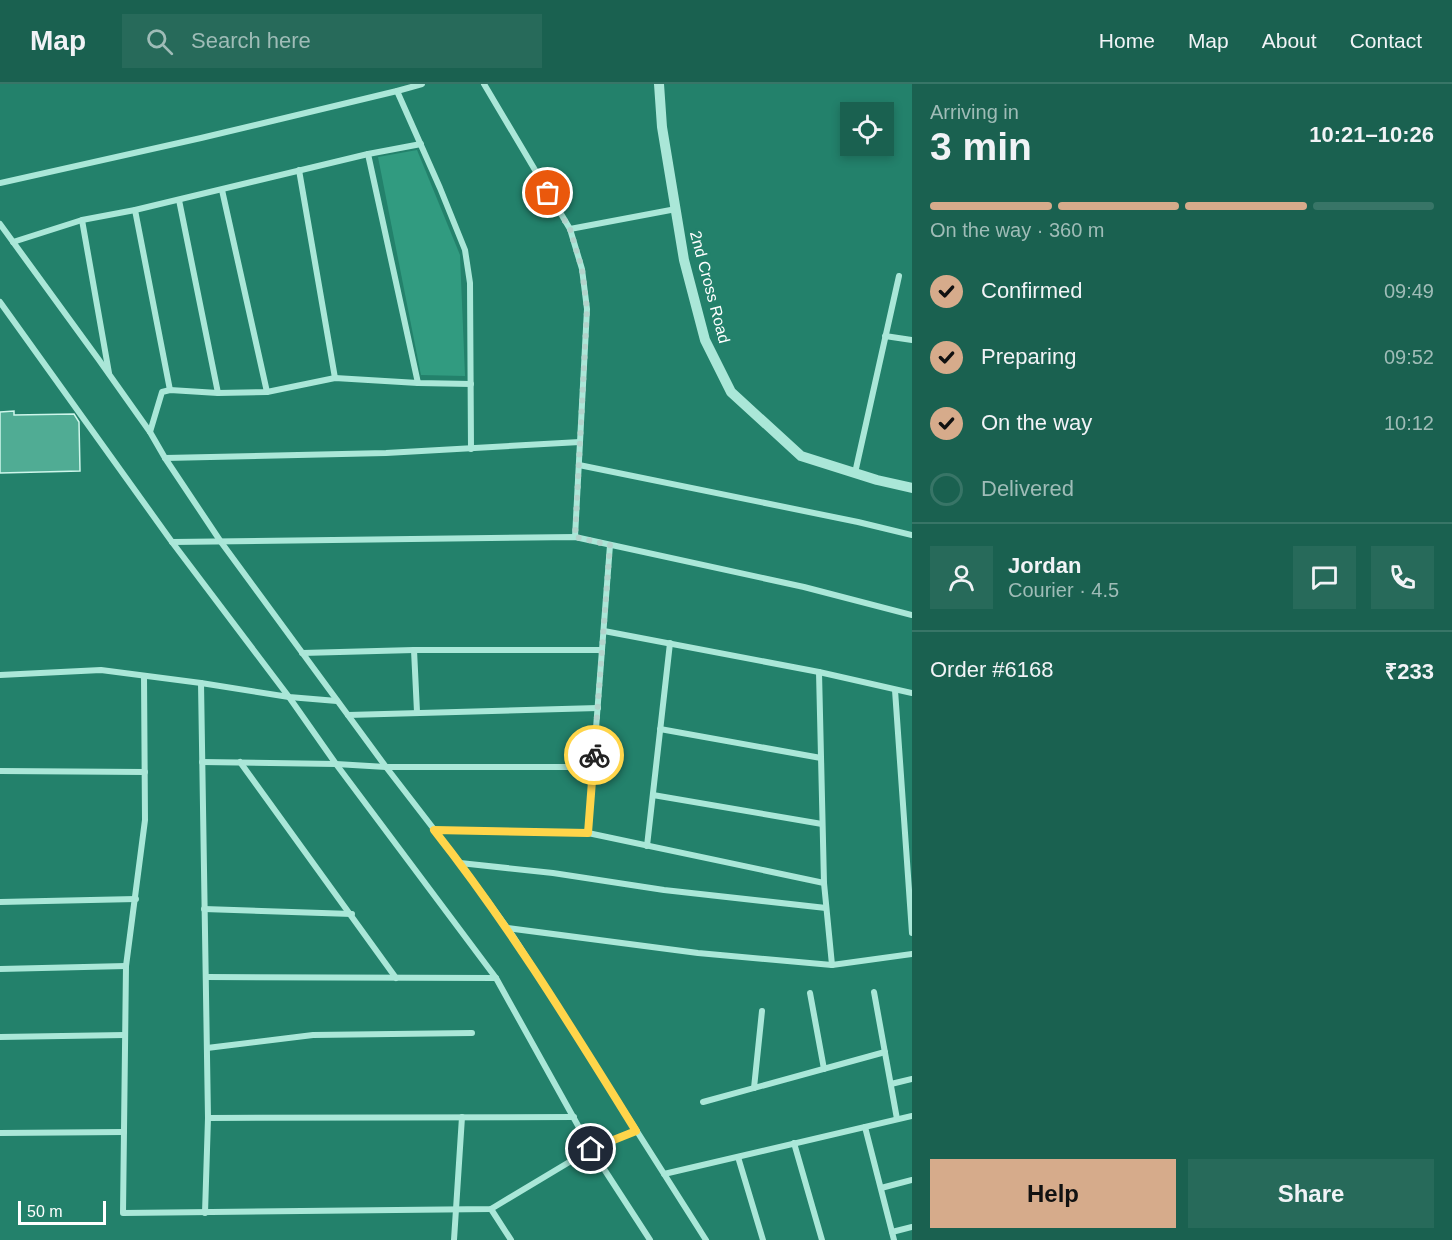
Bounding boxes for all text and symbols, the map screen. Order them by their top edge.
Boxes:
search box [122,14,542,68]
text: Map [30,25,86,56]
icon: search [143,25,176,58]
text: Search here [191,28,311,53]
text: Home [1099,29,1155,52]
text: Map [1188,29,1229,52]
text: About [1262,29,1317,52]
text: Contact [1350,29,1422,52]
text: Arriving in [930,101,1019,123]
map controls [840,102,894,156]
button: locate [840,102,894,156]
text: 10:21–10:26 [1309,122,1434,147]
text: 3 min [930,125,1032,168]
pin [522,167,573,218]
icon: bag [531,176,564,209]
text: On the way · 360 m [930,219,1105,241]
street label: 2nd Cross Road [687,229,733,345]
icon: check [930,275,963,308]
text: Confirmed [981,278,1082,303]
text: 09:49 [1384,280,1434,302]
icon: check [930,341,963,374]
text: Preparing [981,344,1076,369]
text: 09:52 [1384,346,1434,368]
icon: check [930,407,963,440]
text: On the way [981,410,1092,435]
text: 10:12 [1384,412,1434,434]
text: Delivered [981,476,1074,501]
button: person [930,546,993,609]
button: chat [1293,546,1356,609]
button: phone [1371,546,1434,609]
text: Jordan [1008,553,1081,578]
text: Courier · 4.5 [1008,579,1119,601]
text: Order #6168 [930,657,1054,682]
text: ₹233 [1385,659,1434,684]
courier [564,725,624,785]
icon: bike [578,739,611,772]
pin [565,1123,616,1174]
icon: home [574,1132,607,1165]
button: Help [930,1159,1176,1228]
button: Share [1188,1159,1434,1228]
scale bar [18,1198,106,1226]
text: 50 m [27,1203,63,1220]

